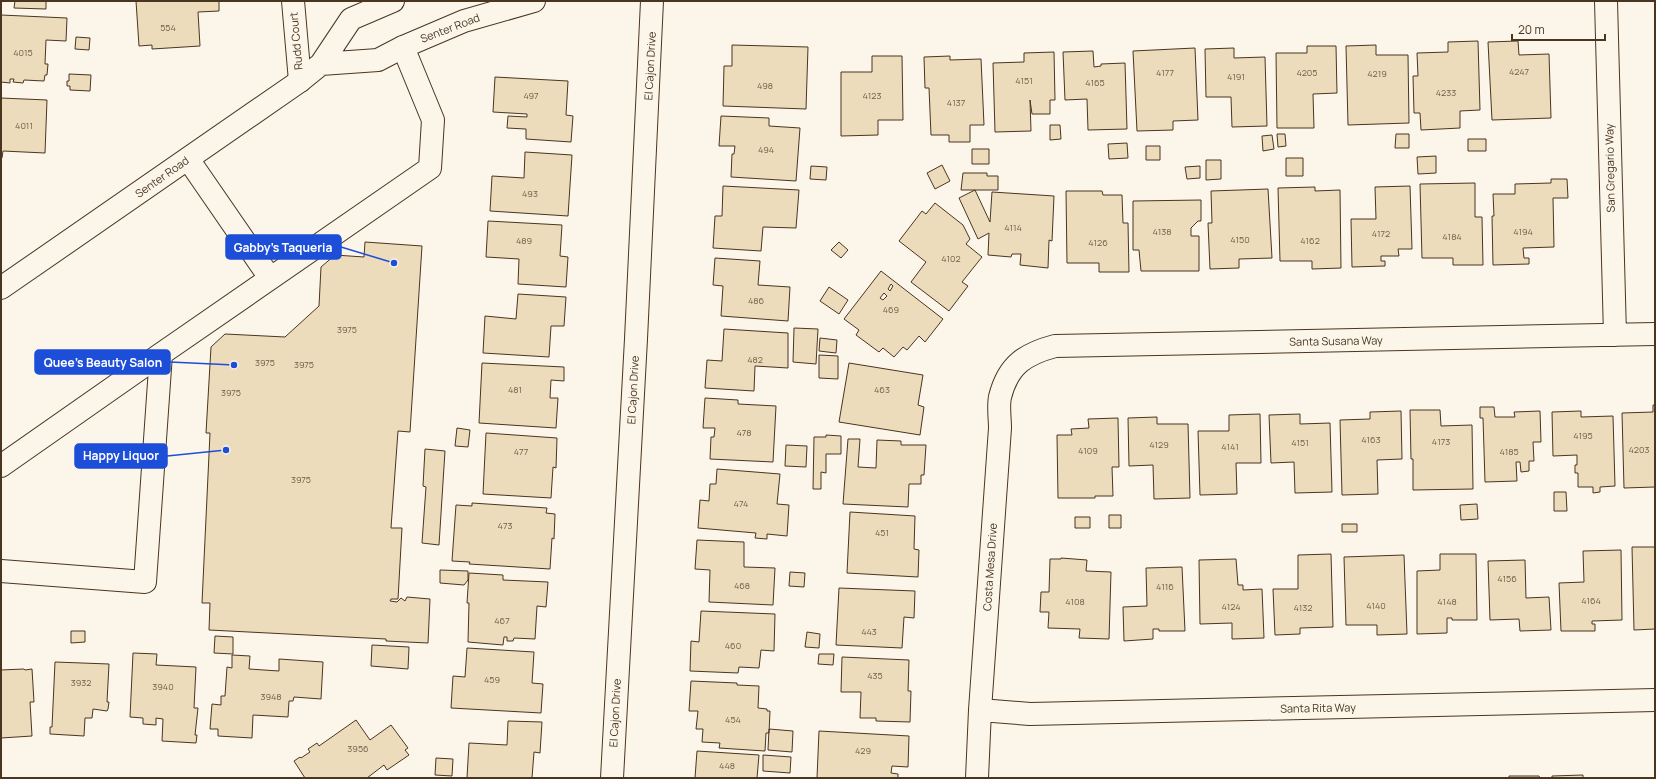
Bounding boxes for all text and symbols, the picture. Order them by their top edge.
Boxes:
street label: Senter Road [418,9,482,46]
street label: Rudd Court [286,12,306,71]
scale bar [1512,16,1605,42]
house number: 554 [160,21,176,34]
text: 20 m [1518,21,1545,38]
street label: El Cajon Drive [640,31,659,101]
house number: 4015 [13,46,33,59]
house number: 4247 [1509,65,1530,78]
house number: 4177 [1156,66,1175,79]
house number: 4205 [1296,66,1318,79]
house number: 4219 [1367,67,1387,80]
house number: 4191 [1227,70,1245,83]
house number: 4151 [1015,74,1033,87]
house number: 4165 [1085,76,1105,89]
house number: 498 [757,79,773,92]
house number: 4233 [1436,86,1456,99]
house number: 497 [523,89,539,102]
house number: 4123 [863,89,881,102]
house number: 4137 [947,96,966,109]
house number: 4011 [15,119,33,132]
street label: San Gregario Way [1601,123,1618,213]
house number: 494 [758,143,774,156]
street label: Senter Road [132,153,192,201]
house number: 493 [522,187,538,200]
house number: 4114 [1004,221,1022,234]
house number: 4138 [1152,225,1172,238]
house number: 4194 [1513,225,1533,238]
house number: 4172 [1372,227,1390,240]
house number: 4184 [1442,230,1462,243]
house number: 4150 [1230,233,1250,246]
house number: 489 [516,234,532,247]
house number: 4162 [1300,234,1320,247]
callout: Gabby's Taqueria [226,235,341,259]
house number: 4126 [1088,236,1108,249]
text: Gabby's Taqueria [234,239,332,256]
house number: 4102 [941,252,961,265]
house number: 486 [748,294,764,307]
house number: 469 [883,303,899,316]
house number: 3975 [337,323,357,336]
street label: Santa Susana Way [1289,332,1383,349]
callout: Quee’s Beauty Salon [35,350,170,374]
house number: 482 [747,353,763,366]
text: Quee’s Beauty Salon [44,354,162,371]
street label: El Cajon Drive [623,355,642,425]
house number: 3975 [255,356,275,369]
house number: 3975 [294,358,314,371]
house number: 481 [508,383,522,396]
house number: 463 [874,383,890,396]
house number: 3975 [221,386,241,399]
house number: 478 [736,426,752,439]
house number: 4195 [1573,429,1593,442]
house number: 4163 [1361,433,1381,446]
house number: 4173 [1432,435,1450,448]
house number: 4151 [1291,436,1309,449]
house number: 4129 [1149,438,1169,451]
house number: 4141 [1221,440,1239,453]
house number: 4203 [1629,443,1649,456]
callout: Happy Liquor [75,444,167,468]
house number: 4109 [1078,444,1098,457]
house number: 477 [514,445,529,458]
house number: 4185 [1499,445,1519,458]
text: Happy Liquor [83,447,159,464]
house number: 3975 [291,473,311,486]
house number: 474 [734,497,748,510]
house number: 473 [498,519,512,532]
street label: Costa Mesa Drive [979,522,1000,612]
house number: 451 [875,526,889,539]
house number: 4156 [1497,572,1517,585]
house number: 468 [734,579,750,592]
house number: 4116 [1156,580,1174,593]
house number: 4164 [1581,594,1601,607]
house number: 4108 [1065,595,1085,608]
house number: 4148 [1437,595,1457,608]
house number: 4140 [1366,599,1386,612]
house number: 4124 [1221,600,1241,613]
house number: 4132 [1294,601,1312,614]
house number: 467 [494,614,510,627]
house number: 443 [861,625,877,638]
house number: 460 [725,639,741,652]
house number: 435 [867,669,883,682]
house number: 459 [484,673,500,686]
house number: 3932 [71,676,91,689]
street label: El Cajon Drive [605,678,624,748]
house number: 3940 [152,680,174,693]
house number: 3948 [260,690,282,703]
street label: Santa Rita Way [1280,699,1356,716]
house number: 454 [725,713,741,726]
house number: 3956 [347,742,369,755]
house number: 429 [855,744,871,757]
house number: 448 [719,759,735,772]

